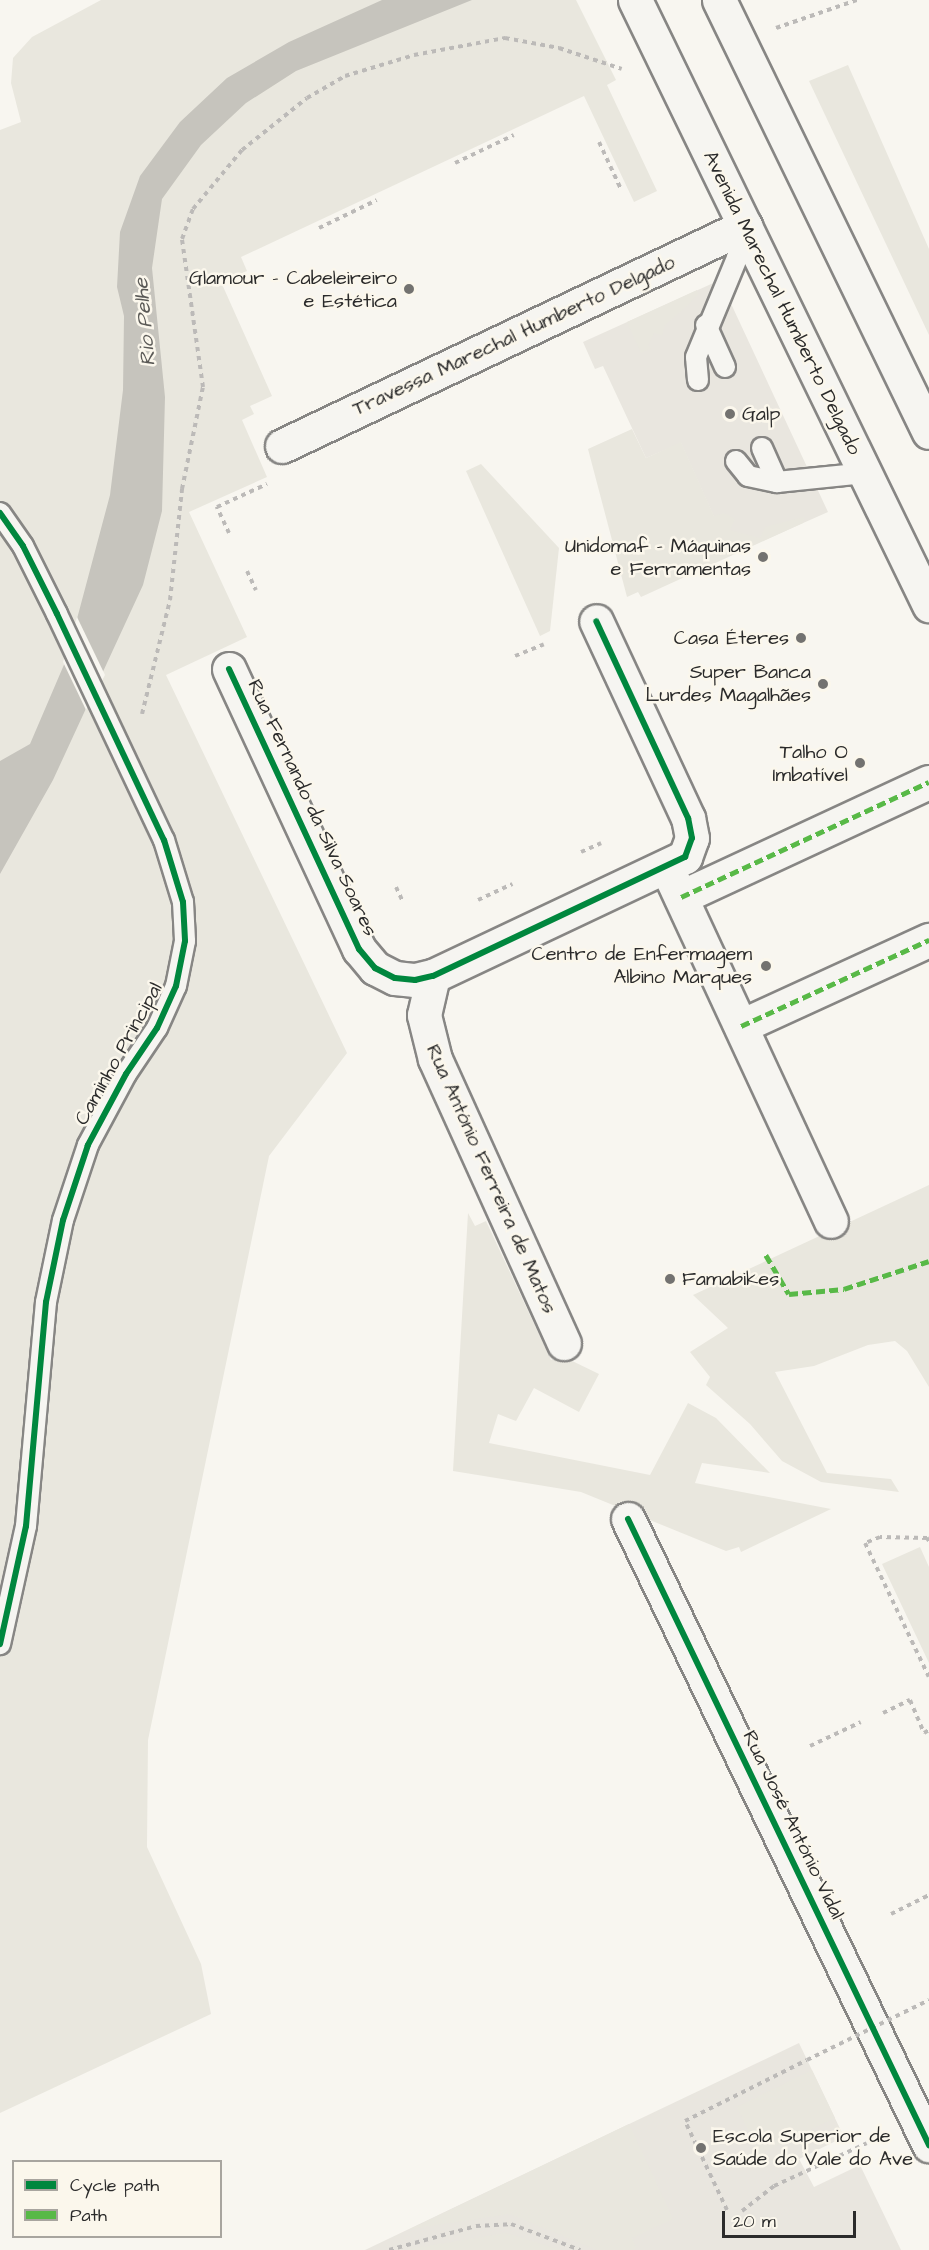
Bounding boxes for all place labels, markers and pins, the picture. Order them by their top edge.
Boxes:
place label: Glamour - Cabeleireiro e Estética [189,266,397,313]
marker: Glamour - Cabeleireiro e Estética [402,282,416,296]
place label: Galp [742,402,780,426]
marker: Galp [723,407,737,421]
place label: Unidomaf - Máquinas e Ferramentas [565,534,751,581]
marker: Unidomaf - Máquinas e Ferramentas [756,550,770,564]
place label: Casa Éteres [674,626,789,650]
marker: Casa Éteres [794,631,808,645]
place label: Super Banca Lurdes Magalhães [646,660,811,707]
marker: Super Banca Lurdes Magalhães [816,677,830,691]
place label: Talho O Imbatível [773,740,848,787]
marker: Talho O Imbatível [853,756,867,770]
place label: Centro de Enfermagem Albino Marques [532,942,752,989]
marker: Centro de Enfermagem Albino Marques [757,957,775,975]
place label: Famabikes [682,1267,779,1291]
marker: Famabikes [663,1272,677,1286]
place label: Escola Superior de Saúde do Vale do Ave [713,2124,913,2171]
marker: Escola Superior de Saúde do Vale do Ave [694,2141,708,2155]

